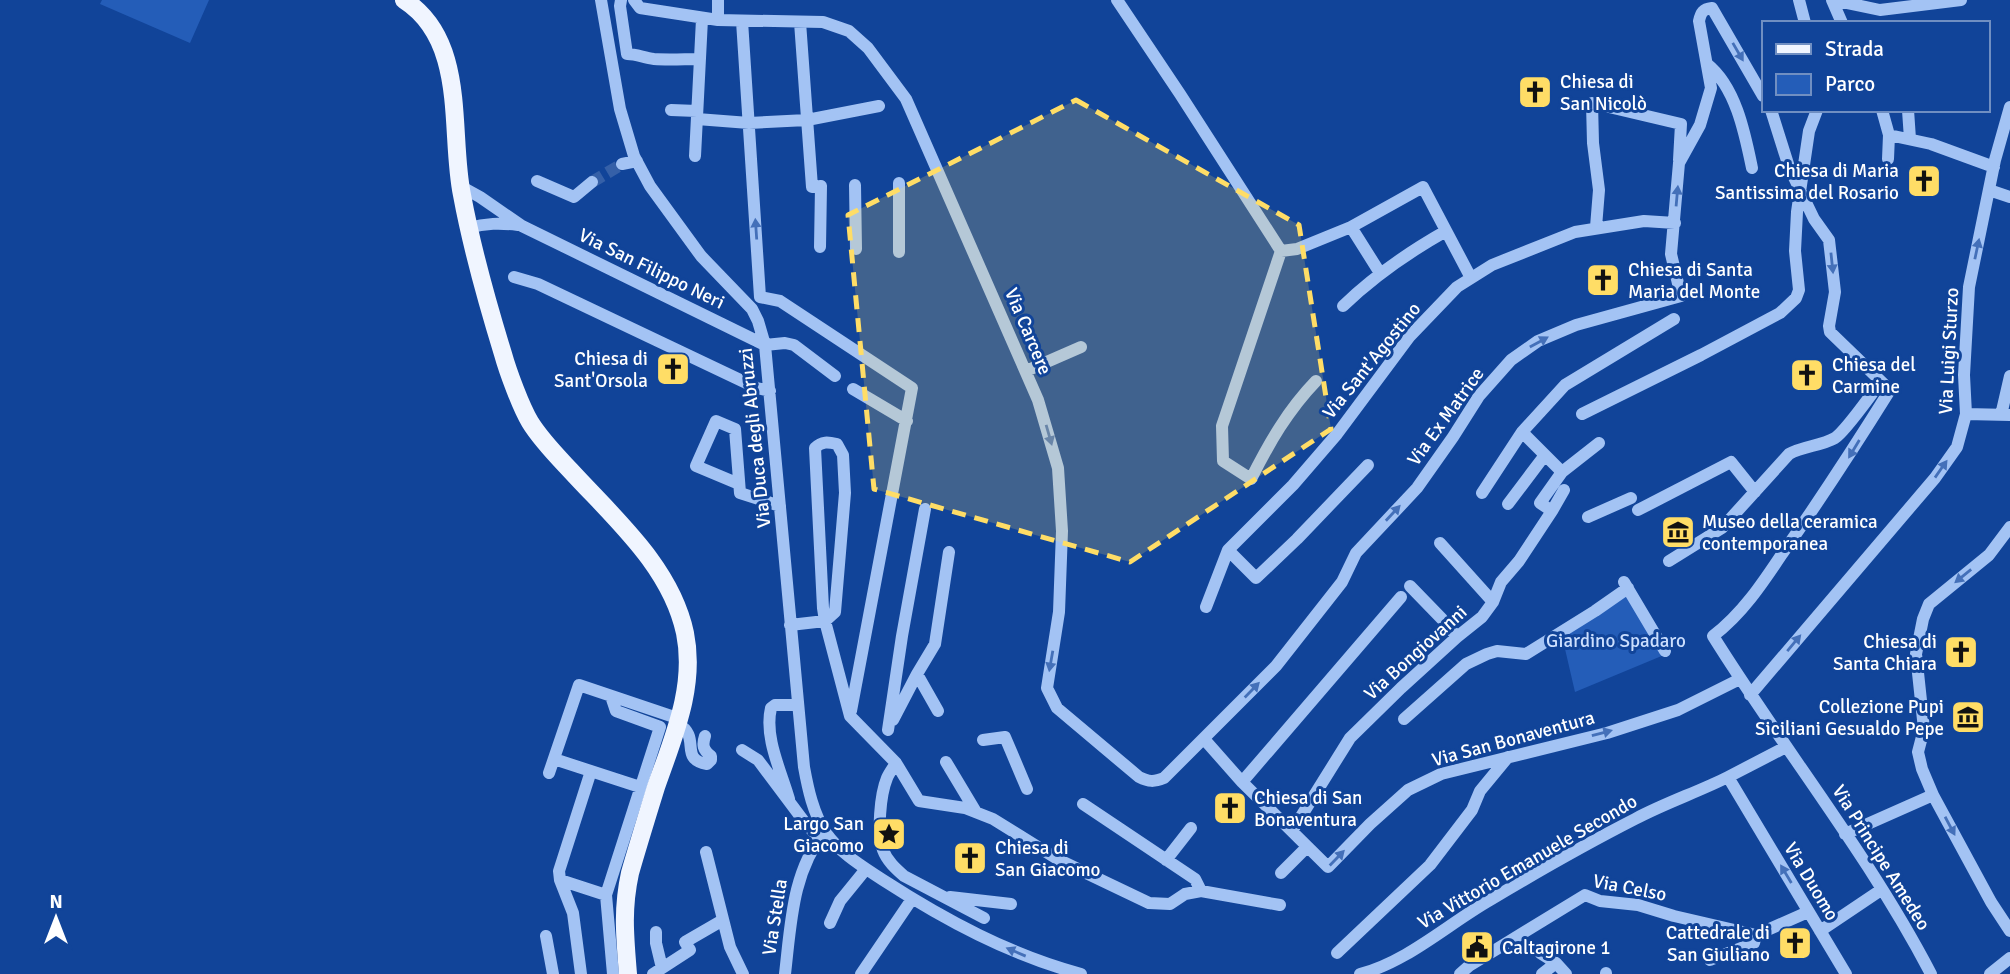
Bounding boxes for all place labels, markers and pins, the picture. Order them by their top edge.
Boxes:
place label: Chiesa di San Nicolò [1560,70,1647,116]
church icon: Chiesa di San Nicolò [1516,73,1554,111]
place label: Chiesa di Maria Santissima del Rosario [1715,159,1899,205]
church icon: Chiesa di Maria Santissima del Rosario [1905,162,1943,200]
place label: Chiesa di Santa Maria del Monte [1628,258,1760,304]
church icon: Chiesa di Santa Maria del Monte [1584,261,1622,299]
place label: Chiesa di Sant'Orsola [554,347,648,393]
church icon: Chiesa di Sant'Orsola [654,350,692,388]
place label: Chiesa del Carmine [1832,353,1916,399]
church icon: Chiesa del Carmine [1788,356,1826,394]
place label: Museo della ceramica contemporanea [1702,510,1878,556]
museum icon: Museo della ceramica contemporanea [1659,513,1697,551]
place label: Chiesa di Santa Chiara [1833,630,1937,676]
church icon: Chiesa di Santa Chiara [1942,633,1980,671]
place label: Collezione Pupi Siciliani Gesualdo Pepe [1755,695,1944,741]
museum icon: Collezione Pupi Siciliani Gesualdo Pepe [1949,698,1987,736]
place label: Chiesa di San Bonaventura [1254,786,1362,832]
church icon: Chiesa di San Bonaventura [1211,789,1249,827]
place label: Largo San Giacomo [783,812,864,858]
place icon: Largo San Giacomo [870,815,908,853]
place label: Chiesa di San Giacomo [995,836,1101,882]
church icon: Chiesa di San Giacomo [951,839,989,877]
place label: Cattedrale di San Giuliano [1666,921,1770,967]
church icon: Cattedrale di San Giuliano [1776,924,1814,962]
public building icon: Caltagirone 1 [1458,928,1496,966]
place label: Caltagirone 1 [1502,936,1610,960]

